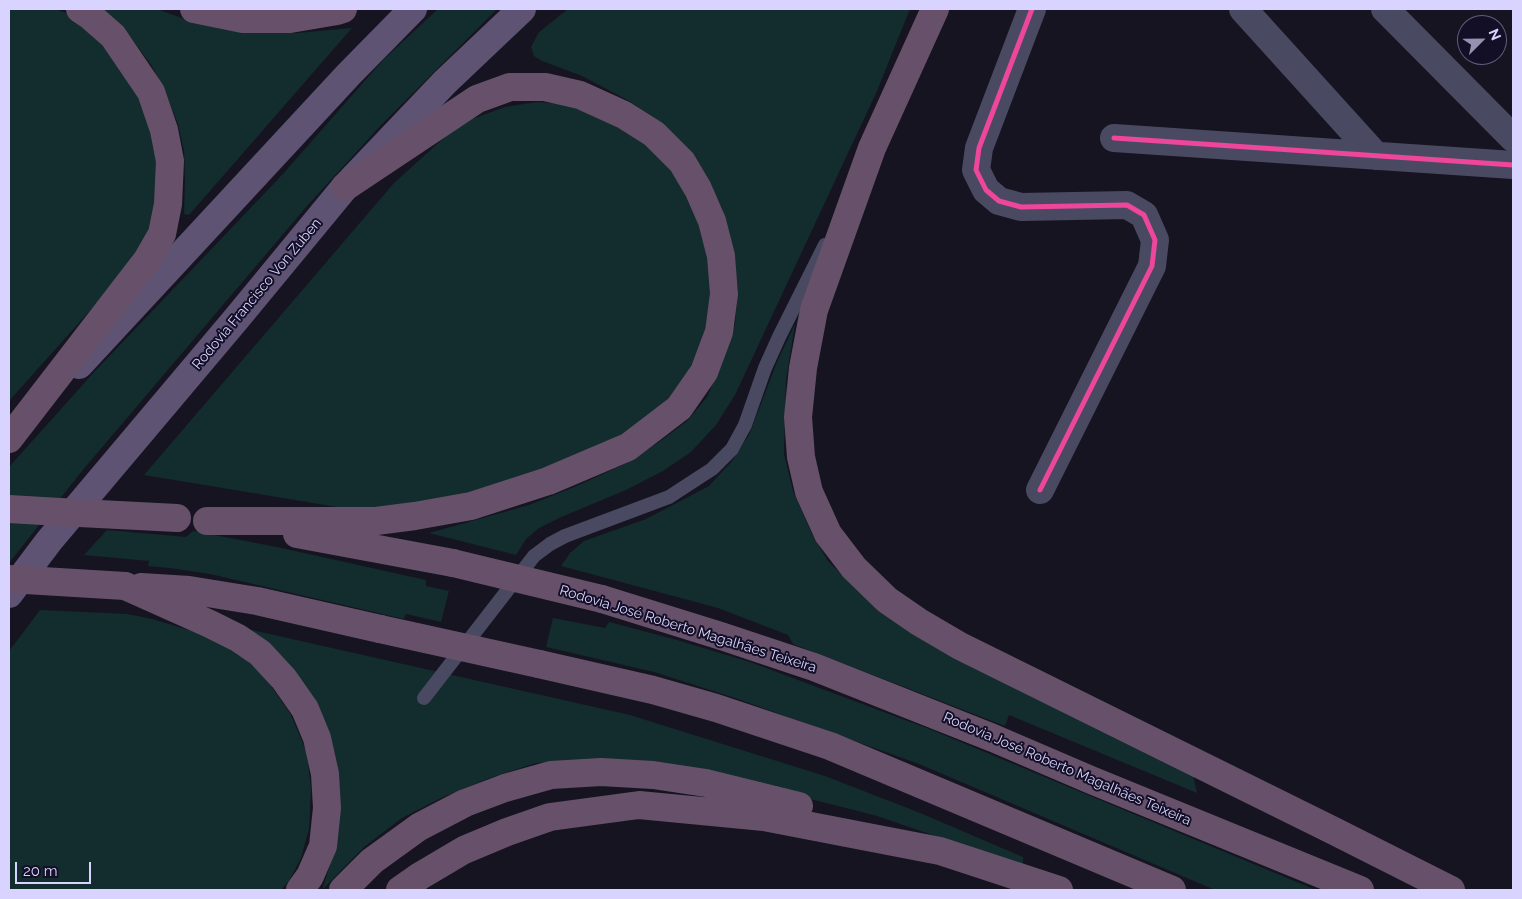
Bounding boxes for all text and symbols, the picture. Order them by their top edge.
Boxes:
north arrow [1457,15,1507,65]
text: N [1485,26,1504,43]
street label: Rodovia Francisco Von Zuben [189,215,325,373]
street label: Rodovia José Roberto Magalhães Teixeira [558,582,818,676]
street label: Rodovia José Roberto Magalhães Teixeira [940,709,1194,829]
scale bar [18,852,94,884]
text: 20 m [23,862,58,880]

